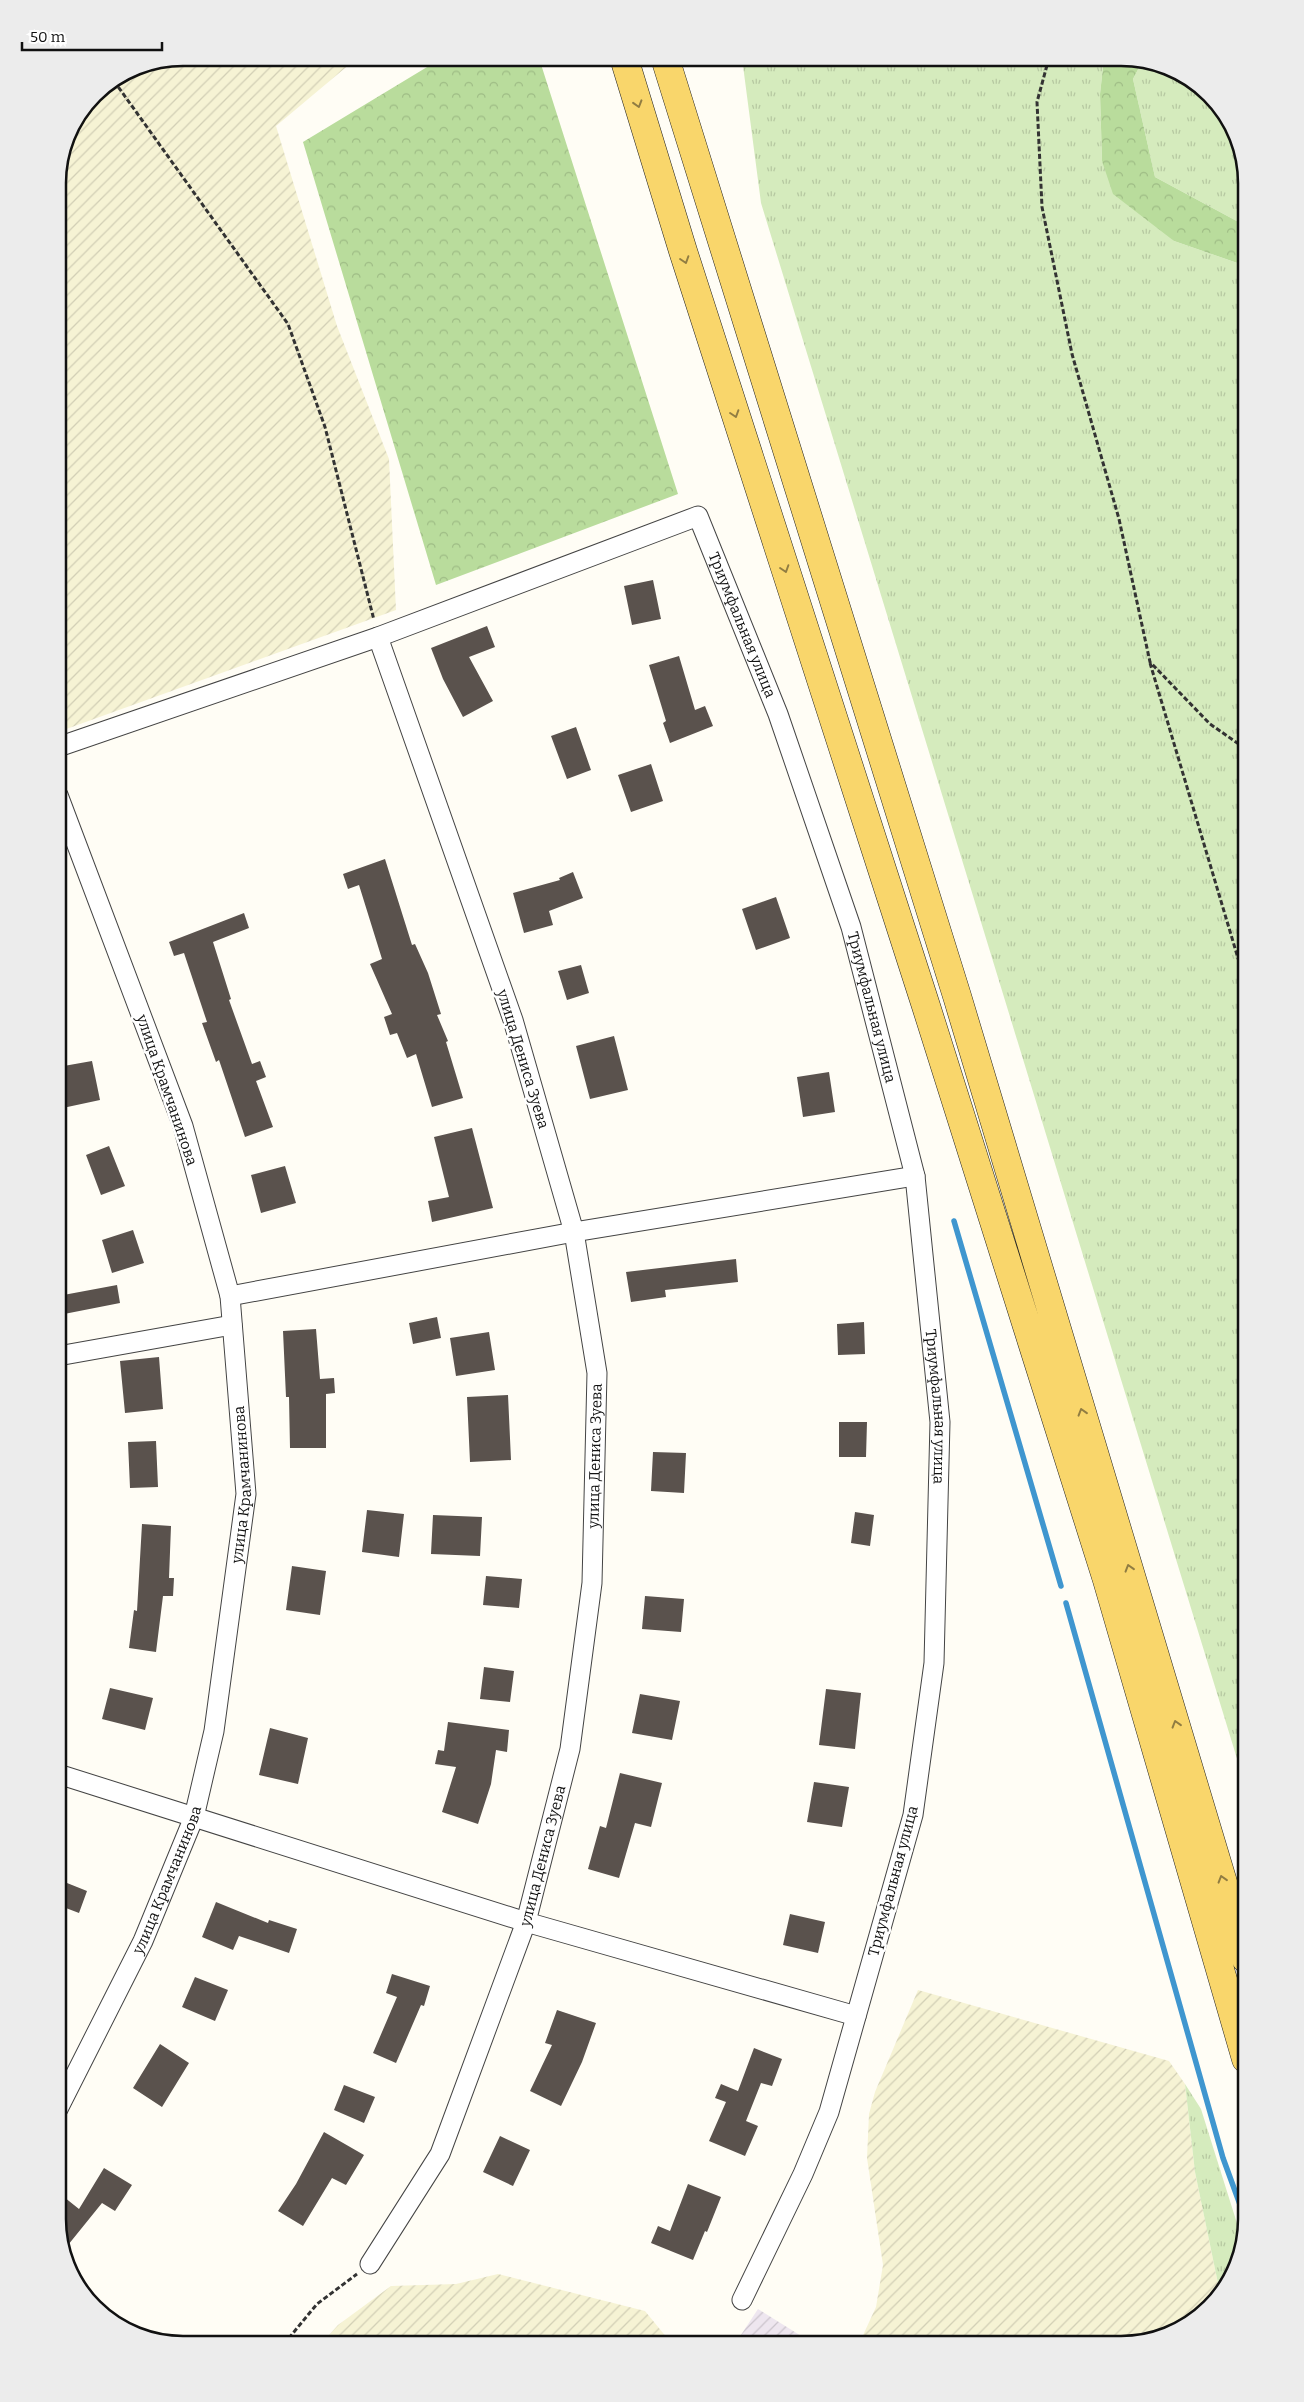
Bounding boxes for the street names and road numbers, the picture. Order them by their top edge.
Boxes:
street label: Триумфальная улица [705,550,779,700]
street label: Триумфальная улица [844,930,900,1085]
street label: улица Дениса Зуева [493,986,553,1131]
street label: улица Крамчанинова [132,1011,201,1168]
street label: Триумфальная улица [922,1328,949,1484]
street label: улица Дениса Зуева [584,1383,606,1530]
street label: улица Крамчанинова [228,1405,255,1566]
street label: улица Дениса Зуева [516,1783,569,1930]
street label: улица Крамчанинова [128,1804,205,1958]
street label: Триумфальная улица [864,1804,922,1958]

